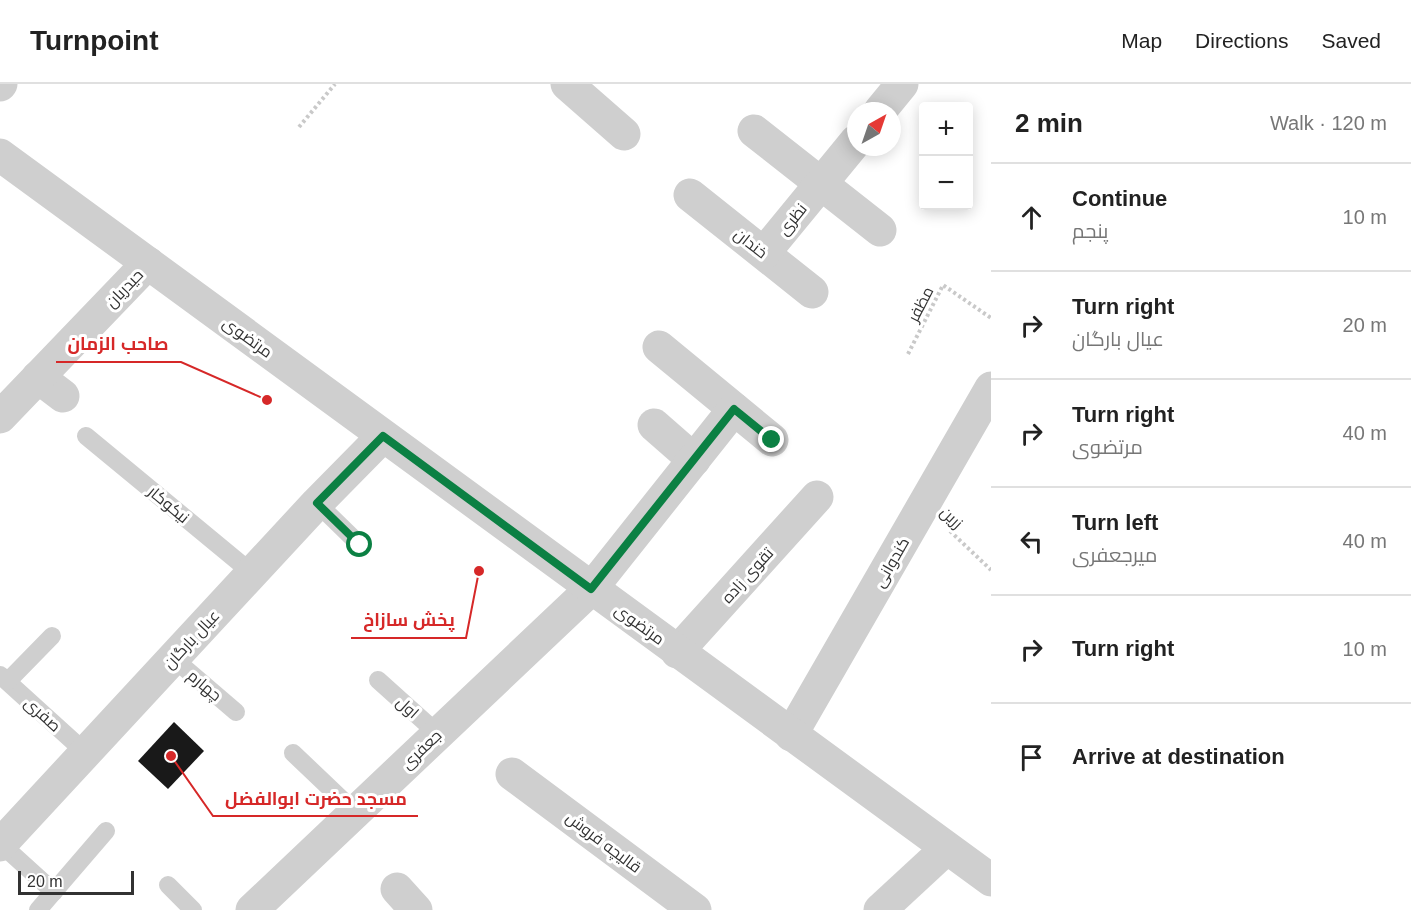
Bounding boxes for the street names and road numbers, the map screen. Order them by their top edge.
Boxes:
street label: نظری [775,200,812,240]
street label: خندان [730,225,771,263]
street label: حیدریان [102,266,148,312]
street label: مظفر [904,284,937,326]
street label: مرتضوی [219,314,276,363]
street label: نیکوکار [144,482,192,527]
street label: زرین [936,503,966,533]
street label: کندوانی [870,534,914,591]
street label: تقوی زاده [718,544,778,608]
street label: مرتضوی [611,601,668,650]
street label: عیال بارگان [160,607,224,673]
street label: چهارم [183,667,225,707]
street label: اول [392,693,422,723]
street label: صفری [20,694,64,736]
street label: جعفری [398,726,446,774]
street label: قالیچه فروش [561,809,645,879]

